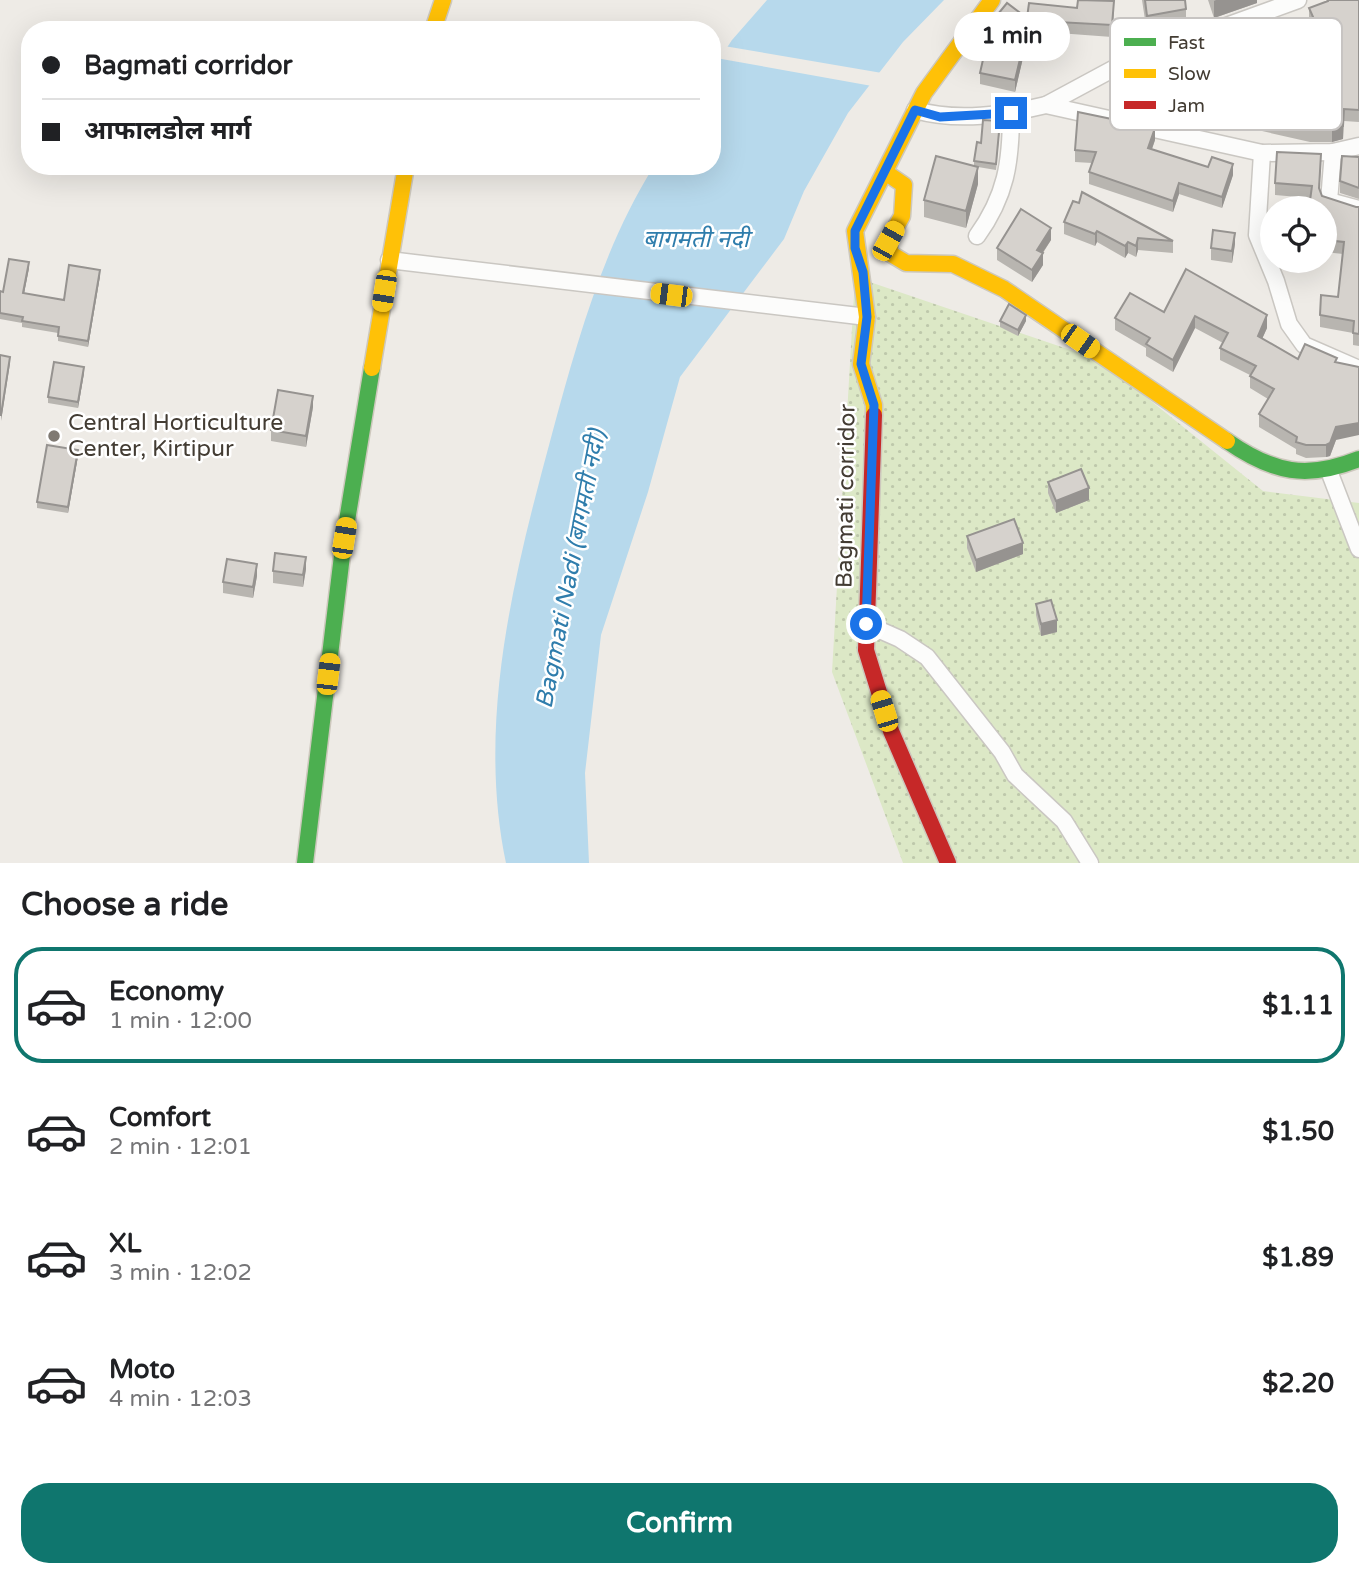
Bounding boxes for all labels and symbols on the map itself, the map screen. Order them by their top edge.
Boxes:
callout: 1 min [953,11,1069,60]
legend [1110,18,1342,130]
text: Fast [1168,32,1205,54]
text: Slow [1168,63,1211,85]
text: Jam [1168,95,1205,117]
route end [995,97,1027,129]
car [869,218,908,264]
water label: बागमती नदी [643,225,754,254]
car [371,269,398,313]
car [649,282,694,308]
car [1057,320,1104,362]
street label: Bagmati corridor [830,403,862,588]
place label: Central Horticulture Center, Kirtipur [68,409,283,463]
water label: Bagmati Nadi (बागमती नदी) [530,426,613,711]
marker: Central Horticulture Center, Kirtipur [46,428,62,444]
car [331,516,358,560]
route start [850,608,882,640]
car [316,652,341,696]
car [868,688,901,734]

